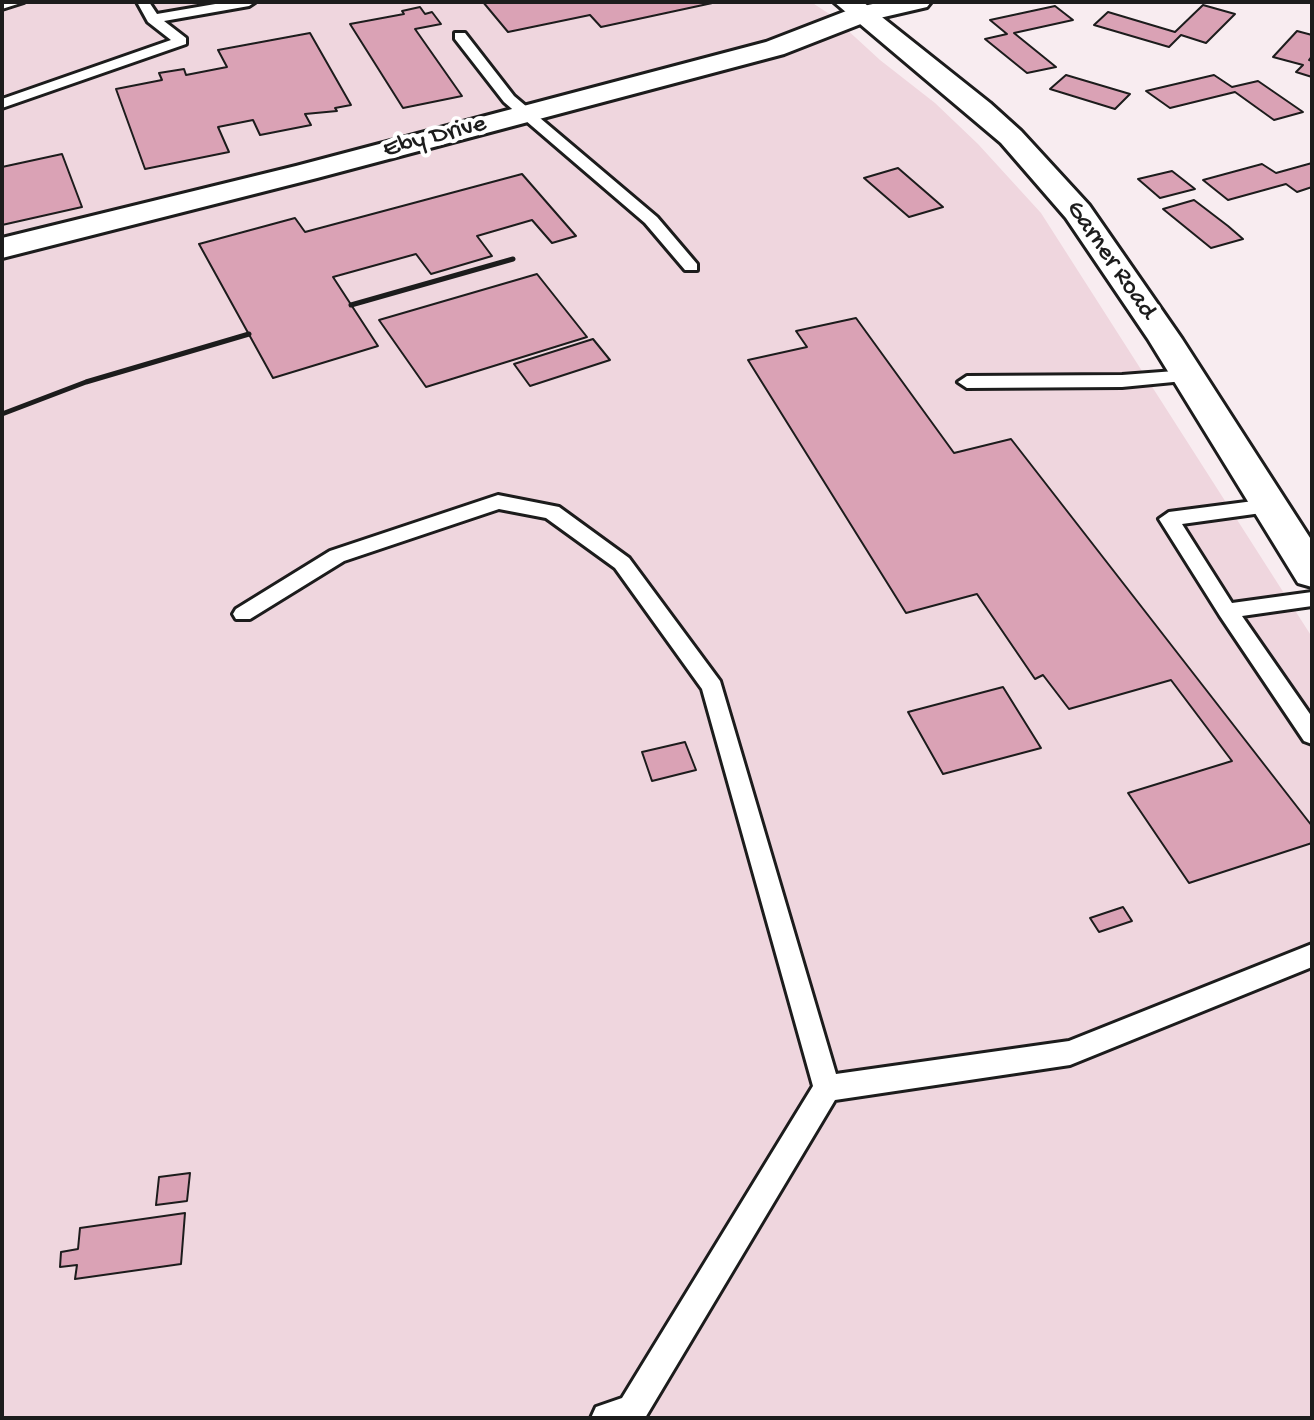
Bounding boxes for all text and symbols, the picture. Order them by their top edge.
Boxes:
street label: Eby Drive [380,109,490,167]
street label: Garner Road [1058,196,1162,326]

